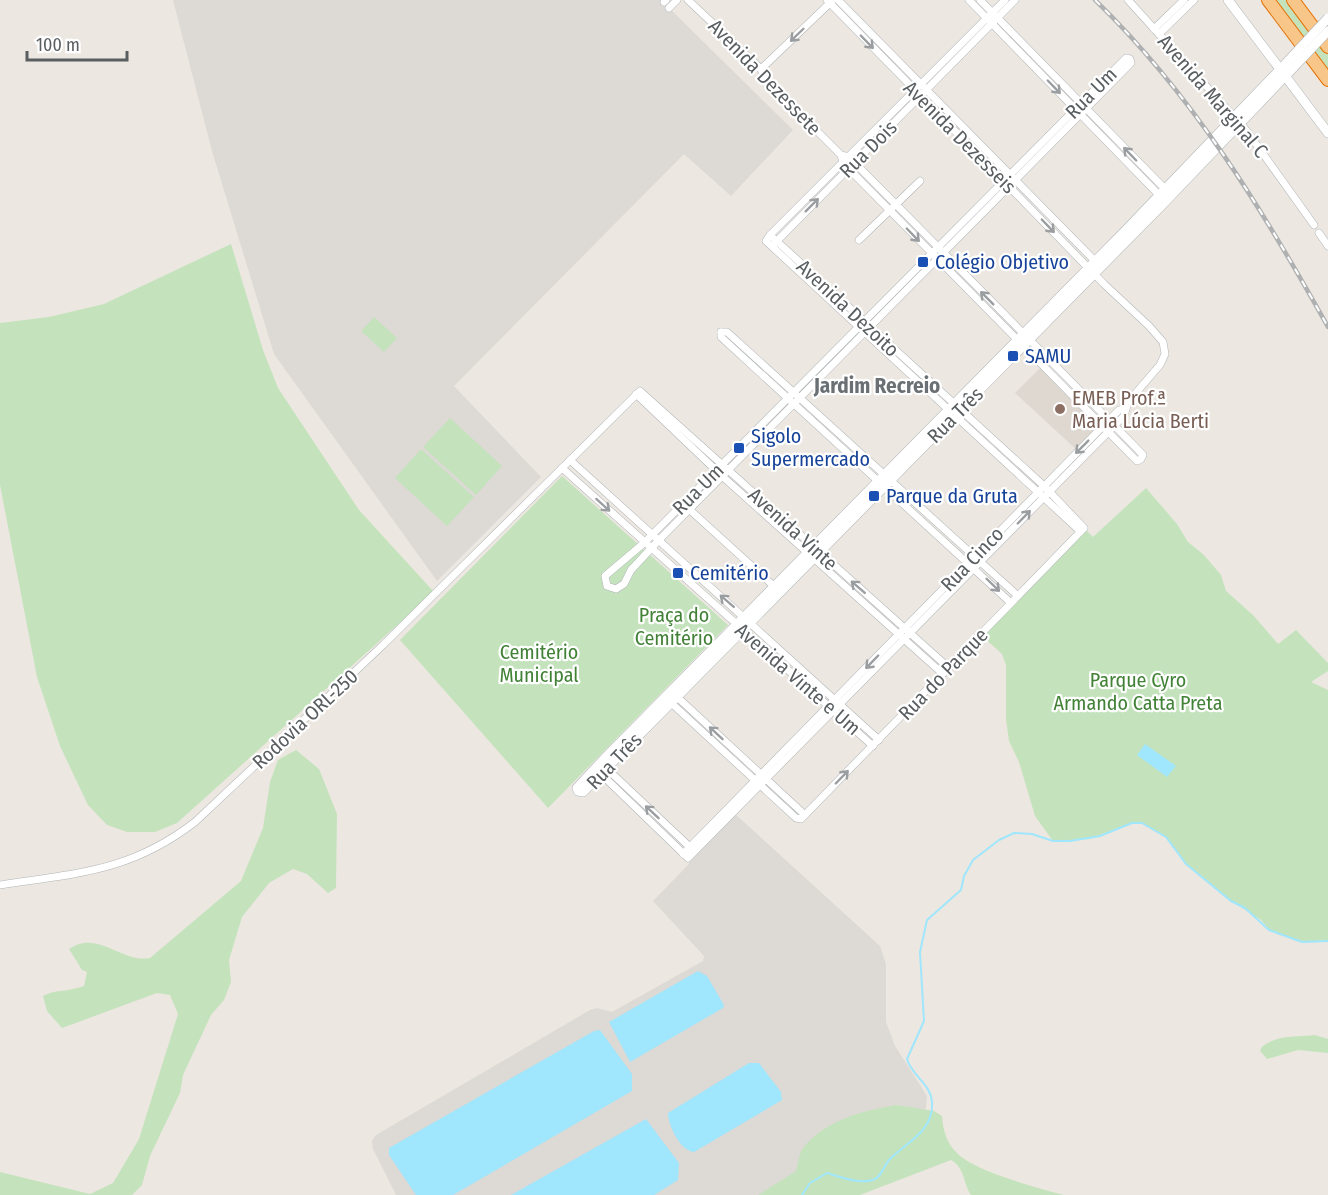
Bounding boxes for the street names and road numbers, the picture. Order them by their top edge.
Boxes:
street label: Avenida Dezessete [704,14,826,140]
street label: Avenida Marginal C [1153,29,1273,163]
street label: Rua Um [1060,62,1122,124]
street label: Avenida Dezesseis [899,76,1021,198]
street label: Rua Dois [834,115,902,183]
street label: Avenida Dezoito [792,254,904,362]
street label: Rua Três [922,382,988,448]
street label: Rua Um [667,458,729,520]
street label: Avenida Vinte [743,483,843,575]
street label: Rua Cinco [935,522,1009,596]
street label: Avenida Vinte e Um [730,618,866,740]
street label: Rua do Parque [893,623,993,725]
street label: Rodovia ORL-250 [247,664,363,774]
street label: Rua Três [581,728,647,794]

